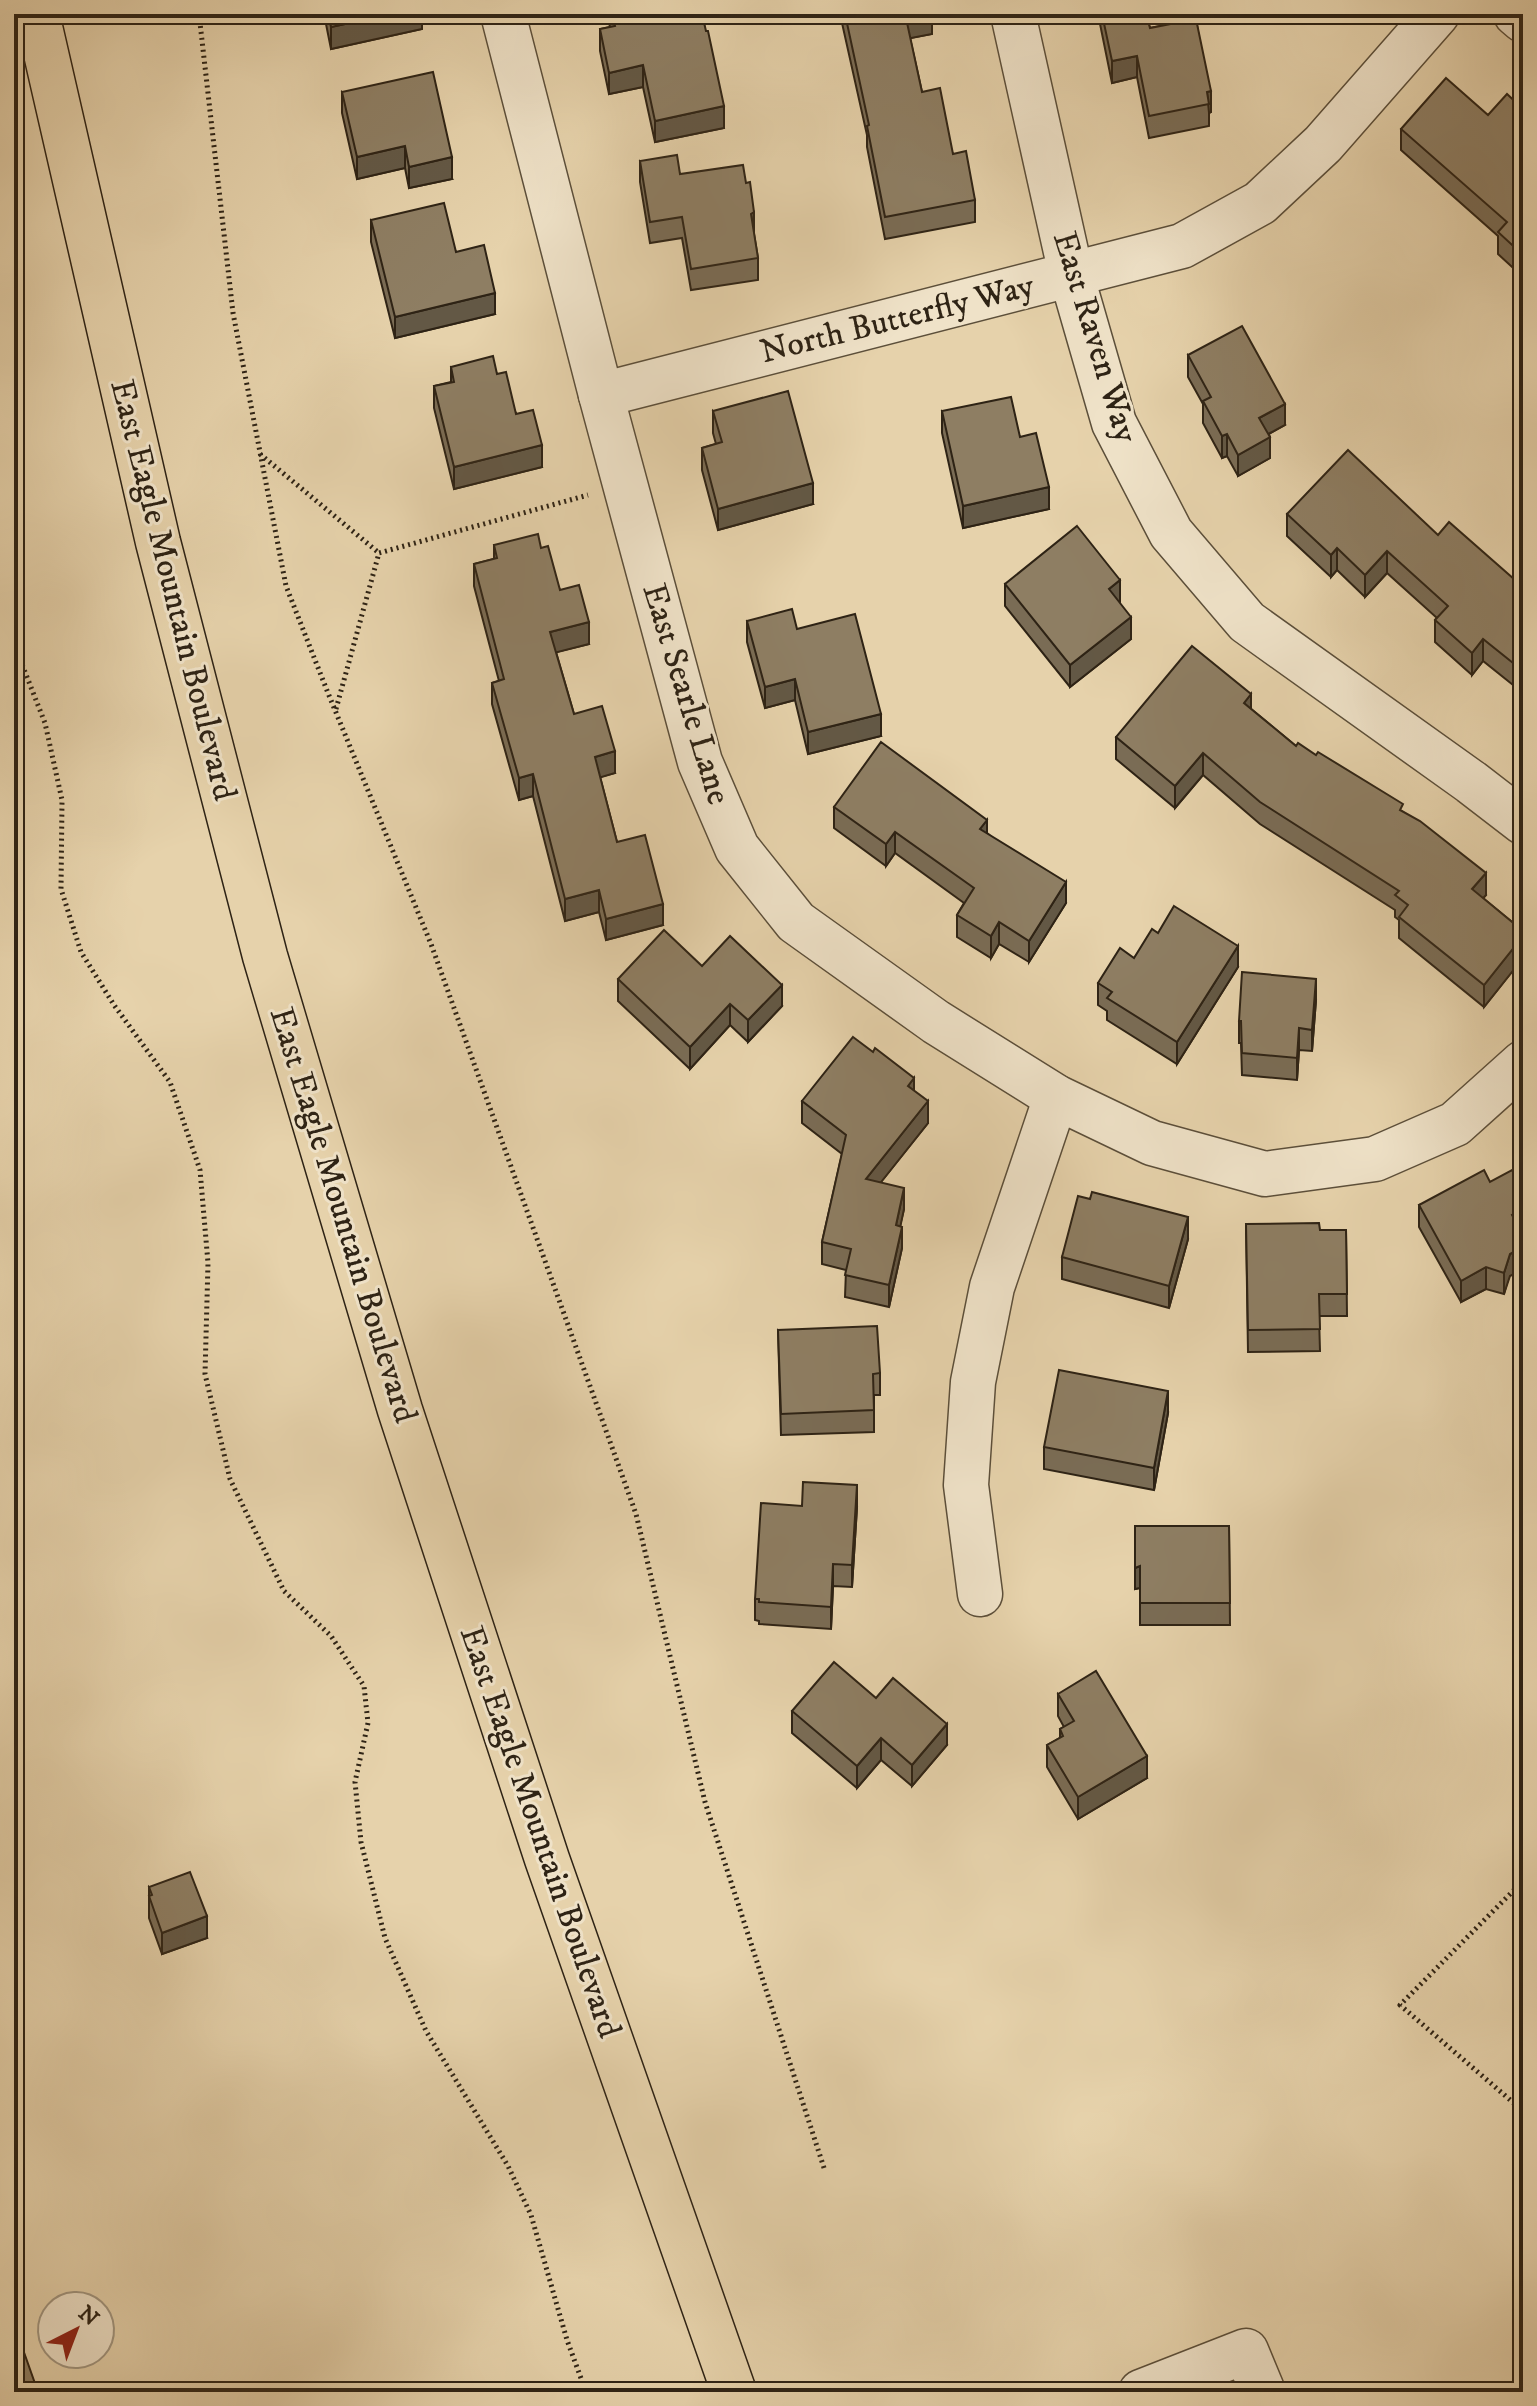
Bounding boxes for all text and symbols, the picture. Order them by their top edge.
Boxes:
street label: East Raven Way [1043,226,1147,448]
street label: North Butterfly Way [756,264,1039,373]
street label: East Eagle Mountain Boulevard [100,375,246,805]
street label: East Searle Lane [632,578,740,810]
street label: East Eagle Mountain Boulevard [260,1002,426,1428]
street label: East Eagle Mountain Boulevard [450,1621,630,2043]
north arrow [36,2290,116,2370]
text: N [73,2300,104,2332]

